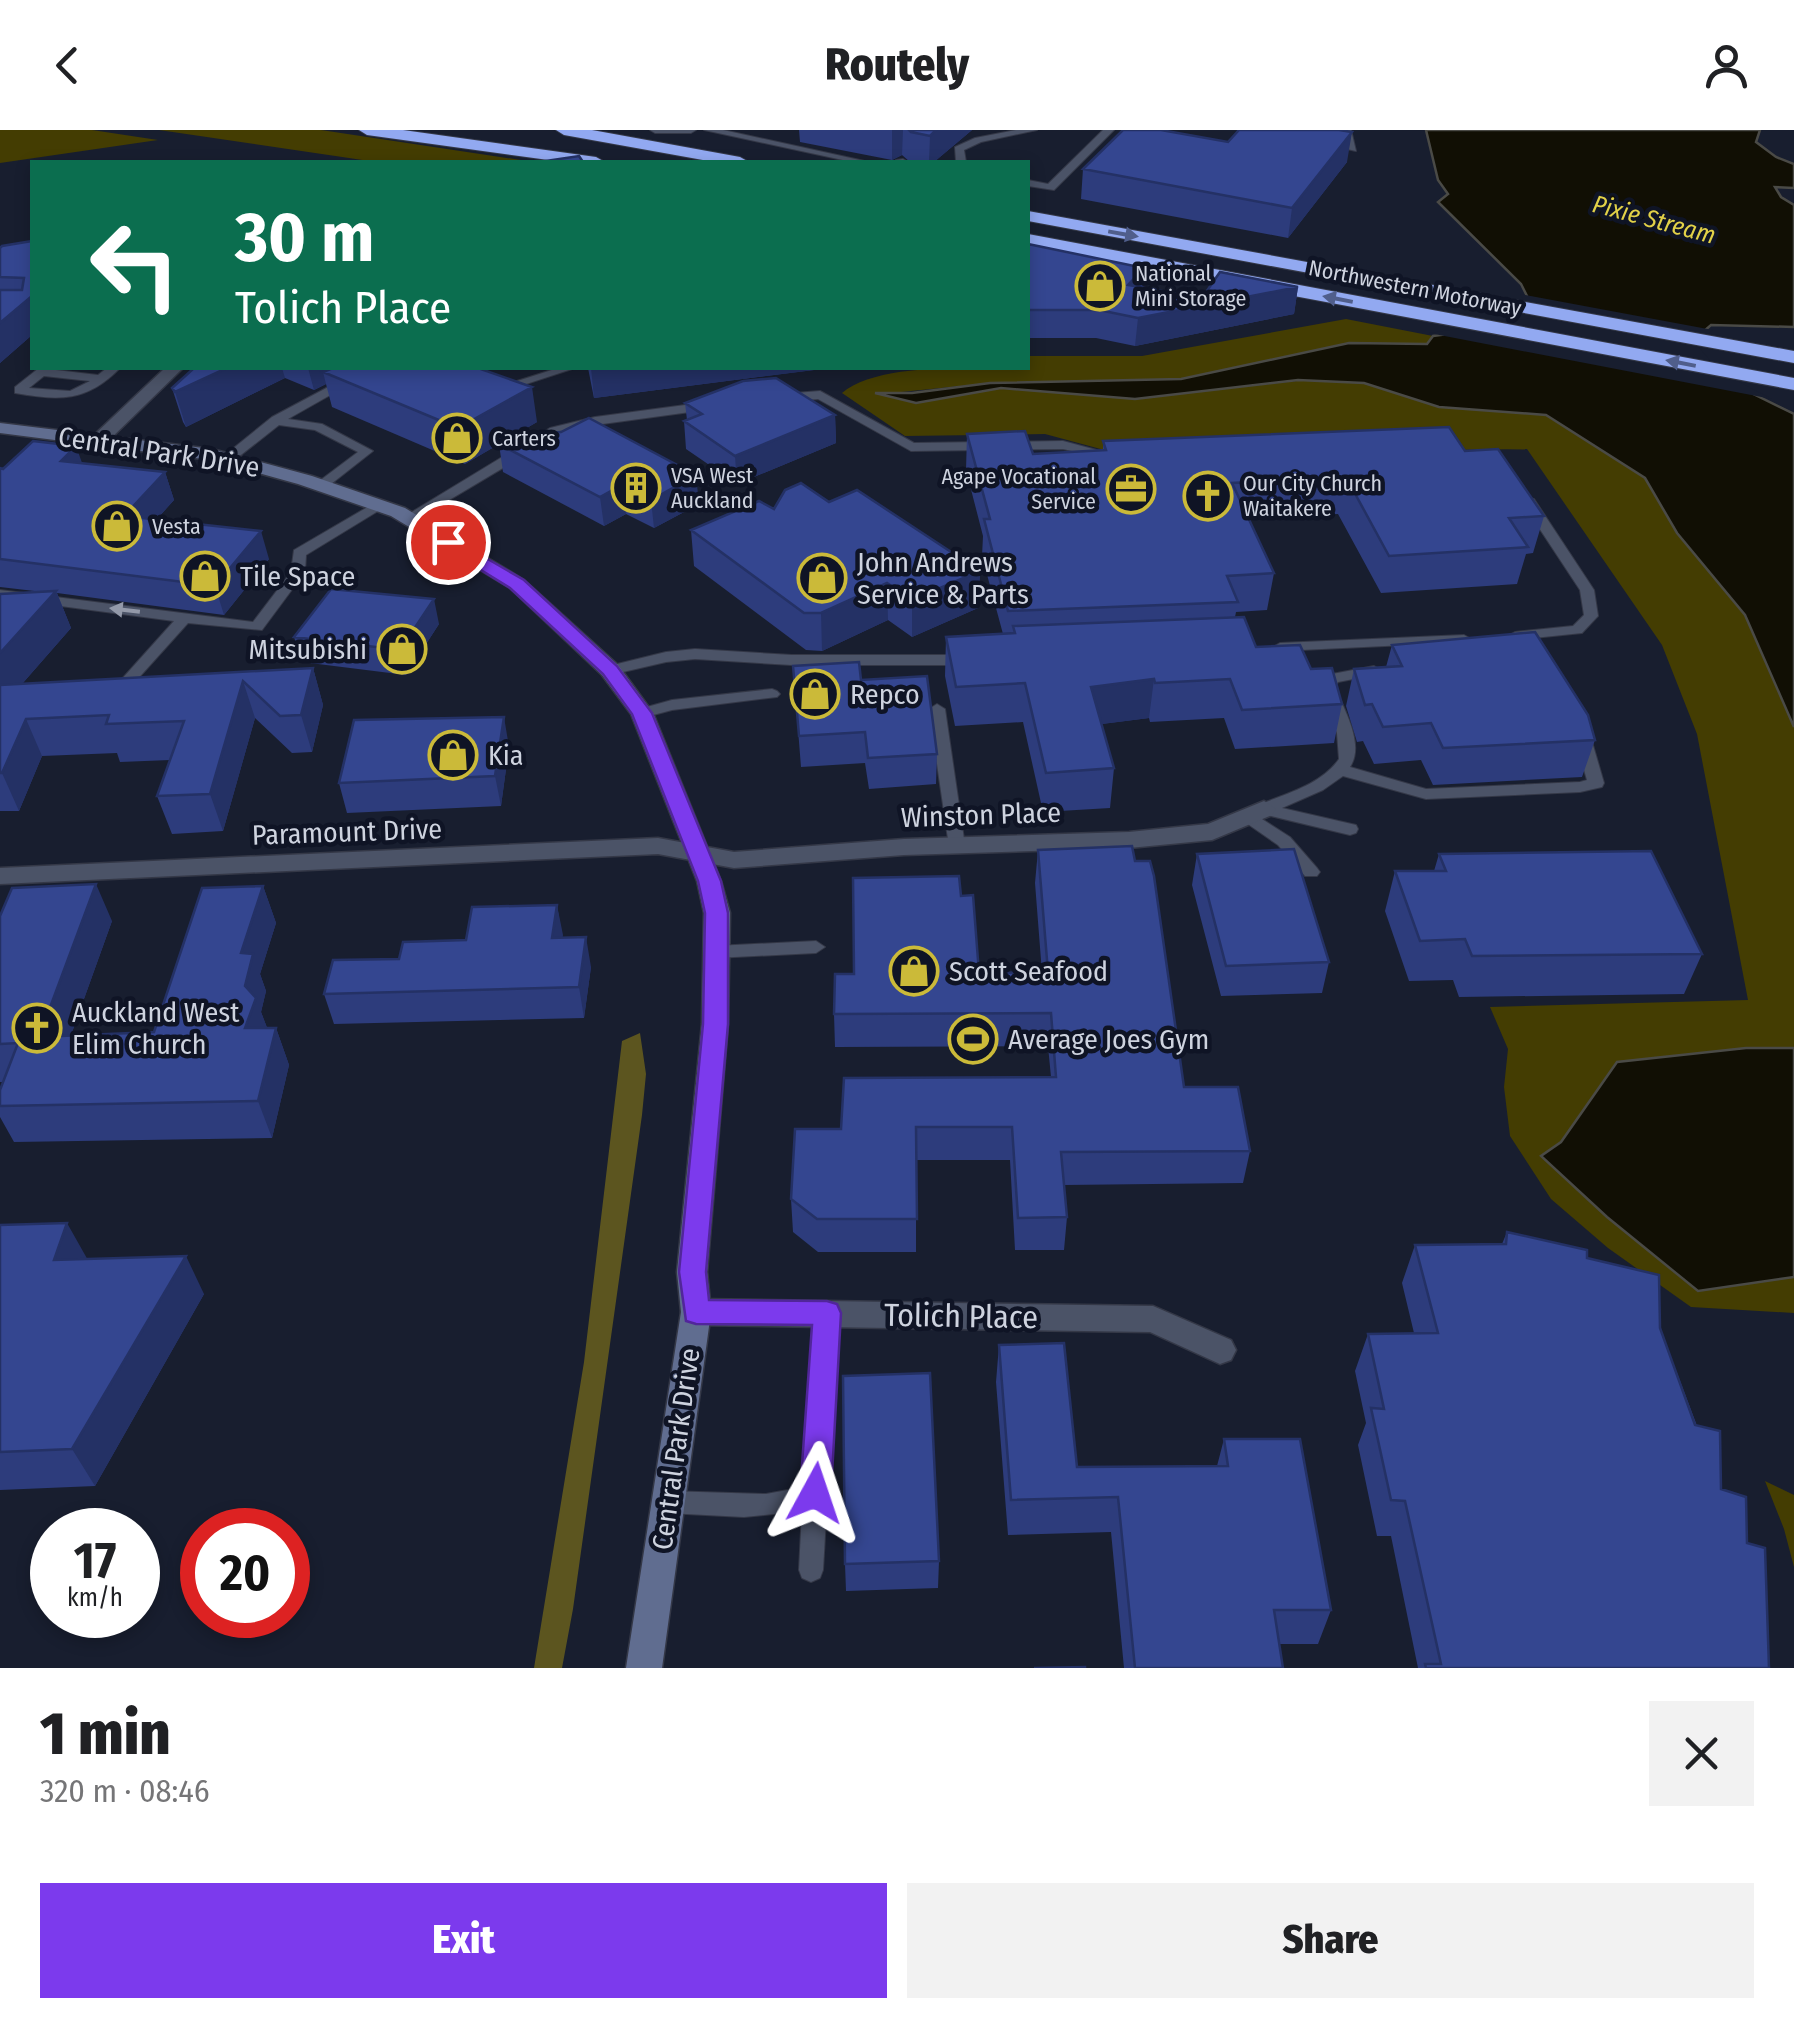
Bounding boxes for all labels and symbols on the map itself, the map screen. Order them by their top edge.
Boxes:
water label: Pixie Stream [1589,189,1719,251]
one-way arrow [1108,226,1139,242]
street label: Northwestern Motorway [1306,254,1524,322]
shop icon: National Mini Storage [1074,260,1126,312]
place label: National Mini Storage [1135,260,1246,312]
one-way arrow [1322,290,1353,306]
one-way arrow [1665,354,1696,370]
shop icon: Carters [431,412,483,464]
street label: Central Park Drive [56,420,262,484]
place label: Carters [492,425,556,452]
building icon: VSA West Auckland [610,462,662,514]
place label: VSA West Auckland [671,462,754,514]
place label: Agape Vocational Service [942,463,1096,515]
office icon: Agape Vocational Service [1105,463,1157,515]
church icon: Our City Church Waitakere [1182,470,1234,522]
place label: Our City Church Waitakere [1243,470,1382,522]
shop icon: Vesta [91,500,143,552]
pin [406,500,491,585]
place label: Vesta [152,513,201,540]
place label: John Andrews Service & Parts [857,546,1029,611]
shop icon: Tile Space [179,550,231,602]
shop icon: John Andrews Service & Parts [796,552,848,604]
place label: Tile Space [240,560,355,593]
one-way arrow [109,602,141,618]
shop icon: Mitsubishi [376,623,428,675]
place label: Mitsubishi [249,633,367,666]
shop icon: Repco [789,668,841,720]
place label: Repco [850,678,920,711]
shop icon: Kia [427,729,479,781]
place label: Kia [488,739,524,772]
street label: Winston Place [900,796,1062,834]
street label: Paramount Drive [251,812,443,852]
shop icon: Scott Seafood [888,945,940,997]
place label: Scott Seafood [949,955,1108,988]
place label: Auckland West Elim Church [72,996,240,1061]
church icon: Auckland West Elim Church [11,1002,63,1054]
sports icon: Average Joes Gym [947,1013,999,1065]
place label: Average Joes Gym [1008,1023,1209,1056]
street label: Tolich Place [884,1296,1038,1336]
street label: Central Park Drive [646,1346,706,1552]
position arrow [763,1441,867,1545]
speed limit sign: 20 [180,1508,310,1638]

